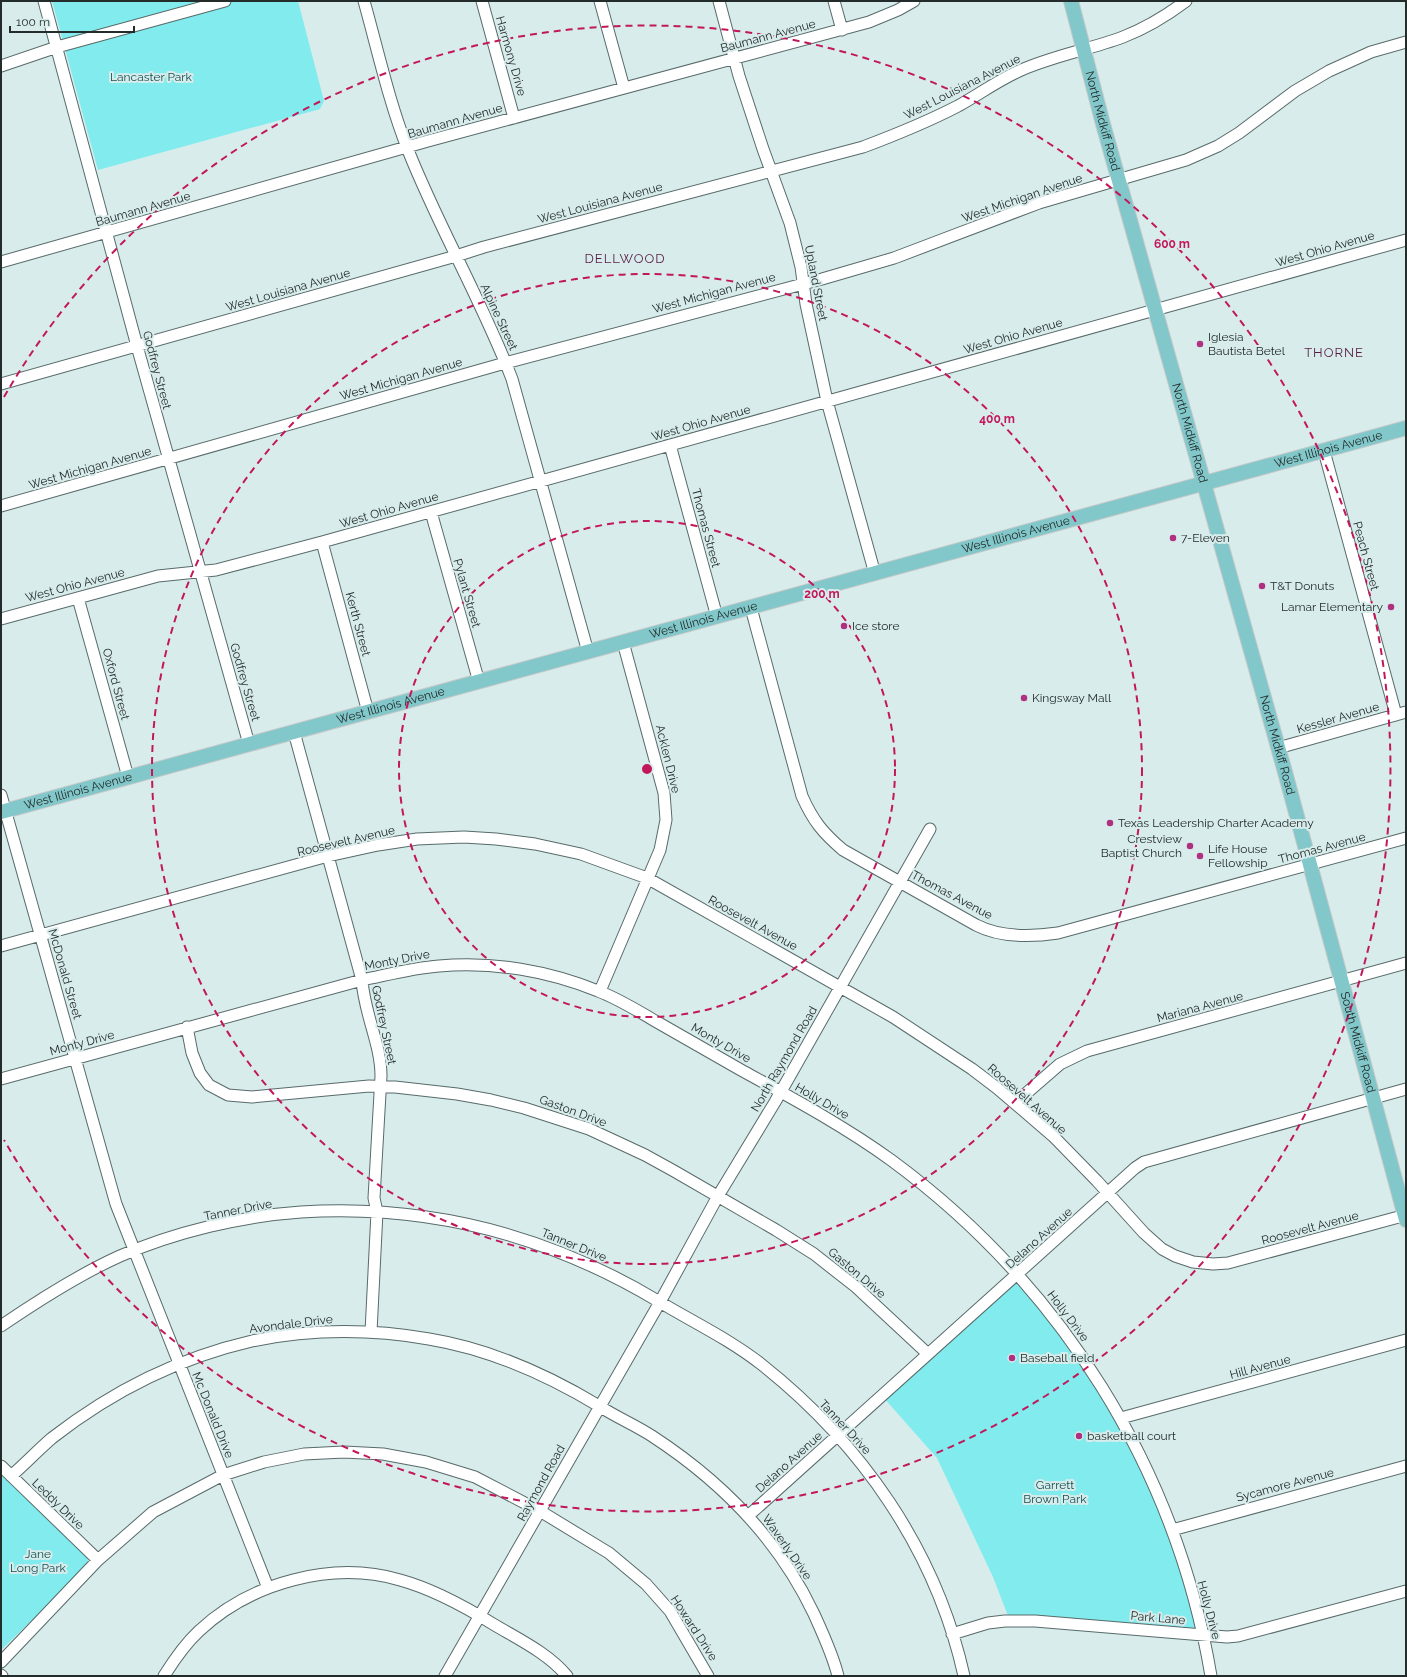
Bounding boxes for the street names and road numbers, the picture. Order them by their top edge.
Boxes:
street label: Harmony Drive [493,14,529,98]
street label: Baumann Avenue [719,17,817,55]
street label: West Louisiana Avenue [901,52,1023,122]
street label: North Midkiff Road [1082,69,1123,172]
street label: Baumann Avenue [406,101,504,141]
street label: West Michigan Avenue [960,171,1084,225]
street label: West Louisiana Avenue [536,180,664,226]
street label: Baumann Avenue [94,189,192,229]
street label: West Ohio Avenue [1274,228,1376,270]
street label: Upland Street [802,244,830,322]
street label: West Louisiana Avenue [224,266,352,314]
street label: West Michigan Avenue [651,270,777,316]
street label: Alpine Street [477,282,521,352]
street label: West Ohio Avenue [962,315,1064,357]
street label: Godfrey Street [140,329,174,411]
street label: West Michigan Avenue [338,355,464,403]
street label: North Midkiff Road [1169,382,1210,484]
street label: West Ohio Avenue [650,402,752,444]
street label: West Illinois Avenue [1273,428,1384,471]
street label: West Michigan Avenue [27,444,153,492]
street label: Thomas Street [689,487,723,569]
street label: West Ohio Avenue [338,489,440,531]
street label: West Illinois Avenue [960,513,1071,556]
street label: Peach Street [1350,520,1382,592]
street label: Pylant Street [450,557,484,629]
street label: West Ohio Avenue [24,565,126,605]
street label: Kerth Street [343,590,373,658]
street label: West Illinois Avenue [648,599,759,641]
street label: Godfrey Street [227,641,263,723]
street label: Oxford Street [100,647,132,721]
street label: West Illinois Avenue [335,684,446,727]
street label: North Midkiff Road [1257,693,1298,796]
street label: Kessler Avenue [1295,700,1381,736]
street label: Acklen Drive [653,723,683,795]
street label: West Illinois Avenue [23,769,134,812]
street label: Roosevelt Avenue [296,823,396,859]
street label: Thomas Avenue [1277,830,1367,866]
street label: Thomas Avenue [909,868,995,922]
street label: Roosevelt Avenue [706,893,800,953]
street label: McDonald Street [45,927,85,1021]
street label: Monty Drive [363,947,431,973]
street label: Godfrey Street [369,984,399,1066]
street label: Mariana Avenue [1155,989,1245,1025]
street label: South Midkiff Road [1338,990,1378,1094]
street label: North Raymond Road [748,1004,820,1114]
street label: Monty Drive [689,1020,753,1066]
street label: Monty Drive [48,1028,116,1058]
street label: Roosevelt Avenue [985,1061,1069,1137]
street label: Holly Drive [792,1080,852,1122]
street label: Gaston Drive [537,1092,609,1130]
street label: Tanner Drive [203,1197,273,1223]
street label: Delano Avenue [1003,1205,1075,1271]
street label: Roosevelt Avenue [1260,1208,1360,1248]
street label: Tanner Drive [539,1226,609,1264]
street label: Gaston Drive [825,1245,889,1301]
street label: Holly Drive [1044,1288,1092,1344]
street label: Avondale Drive [248,1312,334,1336]
street label: Hill Avenue [1228,1352,1292,1382]
street label: Mc Donald Drive [189,1370,237,1460]
street label: Tanner Drive [816,1397,874,1457]
street label: Delano Avenue [753,1429,825,1495]
street label: Raymond Road [514,1442,568,1524]
street label: Sycamore Avenue [1235,1465,1335,1505]
street label: Leddy Drive [29,1476,87,1532]
street label: Waverly Drive [759,1512,815,1582]
street label: Holly Drive [1194,1579,1224,1641]
street label: Howard Drive [668,1593,720,1663]
street label: Park Lane [1130,1609,1186,1627]

